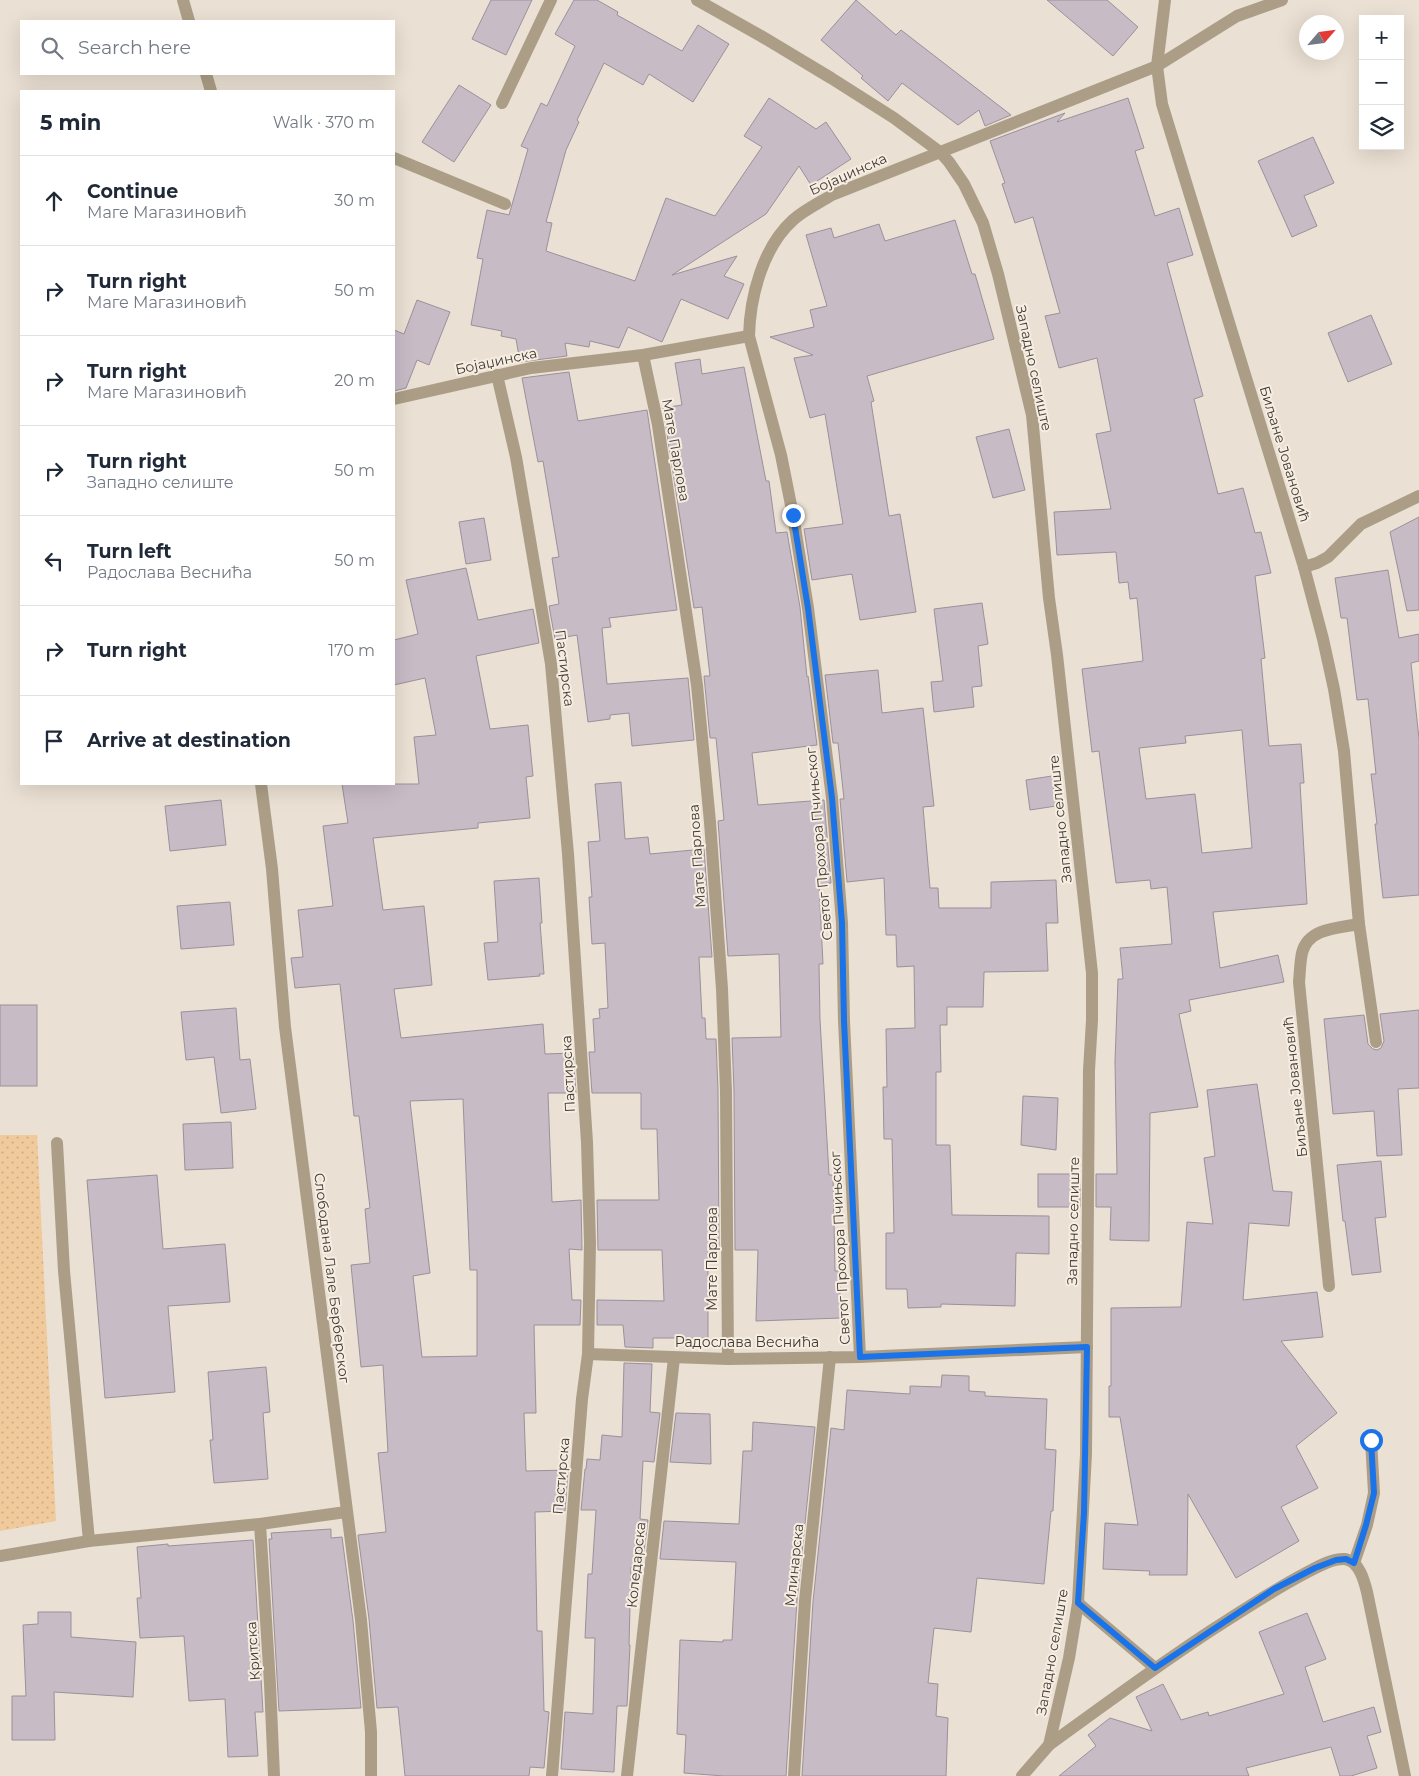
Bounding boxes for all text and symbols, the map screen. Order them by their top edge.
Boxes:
north arrow [1299,15,1344,60]
map controls [1359,15,1404,150]
button: + [1359,15,1404,60]
search box [20,20,395,75]
icon: search [38,34,66,62]
text: Search here [78,36,191,59]
button: − [1359,60,1404,105]
button: layers [1359,105,1404,150]
text: 5 min [40,110,101,135]
text: Walk · 370 m [273,113,375,132]
street label: Бојаџинска [806,149,890,199]
text: Continue [87,180,178,203]
icon: ahead [40,187,68,215]
text: 30 m [334,191,375,210]
text: Маге Магазиновић [87,203,247,222]
text: Turn right [87,270,187,293]
icon: right [40,277,68,305]
text: 50 m [334,281,375,300]
text: Маге Магазиновић [87,293,247,312]
street label: Западно селиште [1012,303,1056,433]
street label: Бојаџинска [453,344,539,378]
text: Turn right [87,360,187,383]
icon: right [40,367,68,395]
text: 20 m [334,371,375,390]
text: Маге Магазиновић [87,383,247,402]
street label: Биљане Јовановић [1256,384,1314,524]
street label: Мате Парлова [658,397,694,503]
text: Turn right [87,450,187,473]
icon: right [40,457,68,485]
text: 50 m [334,461,375,480]
text: Западно селиште [87,473,234,492]
route end [782,504,805,527]
text: Turn left [87,540,172,563]
icon: left [40,547,68,575]
text: 50 m [334,551,375,570]
text: Радослава Веснића [87,563,252,582]
street label: Пастирска [551,629,579,707]
icon: right [40,637,68,665]
text: Turn right [87,639,187,662]
text: 170 m [328,641,375,660]
icon: arrive [40,727,68,755]
text: Arrive at destination [87,729,291,752]
street label: Светог Прохора Пчињског [802,746,836,941]
street label: Западно селиште [1044,754,1076,884]
street label: Мате Парлова [684,804,710,908]
street label: Биљане Јовановић [1279,1016,1311,1158]
street label: Пастирска [557,1035,579,1113]
street label: Светог Прохора Пчињског [826,1150,854,1345]
street label: Западно селиште [1063,1157,1083,1285]
street label: Слободана Лале Берберског [310,1172,354,1384]
street label: Мате Парлова [703,1207,721,1311]
street label: Радослава Веснића [675,1333,819,1351]
route start [1360,1429,1383,1452]
street label: Пастирска [549,1437,573,1515]
street label: Коледарска [623,1521,649,1609]
street label: Млинарска [781,1523,807,1607]
street label: Западно селиште [1032,1587,1072,1717]
street label: Критска [242,1621,264,1681]

